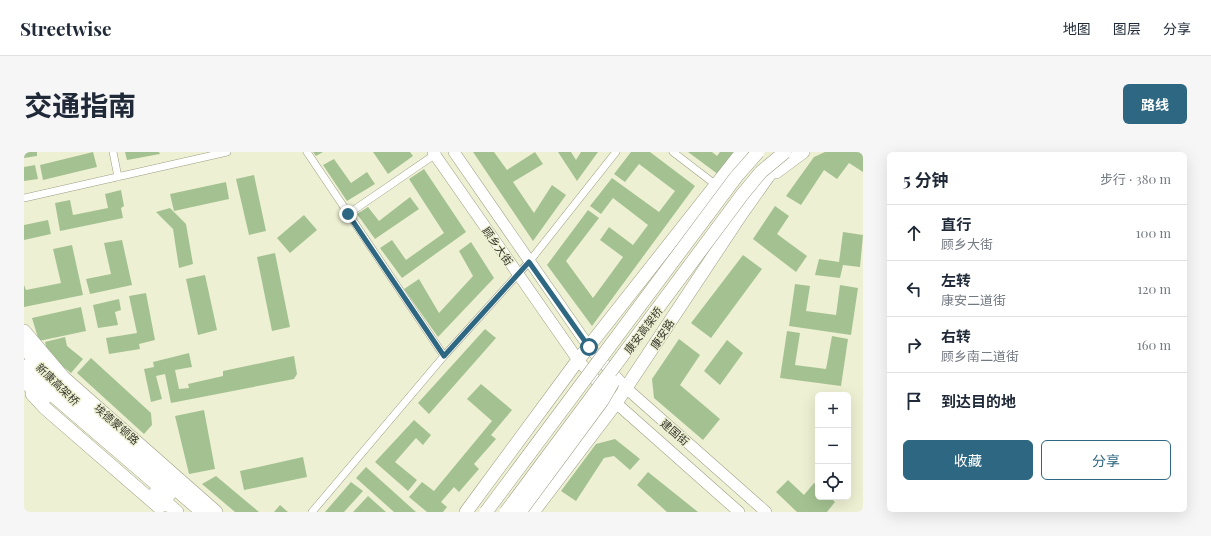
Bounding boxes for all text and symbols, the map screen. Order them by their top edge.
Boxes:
text: Streetwise [20,15,112,41]
text: 地图 [1063,19,1091,38]
text: 图层 [1113,19,1141,38]
text: 分享 [1163,19,1191,38]
button: 路线 [1123,84,1187,124]
text: 交通指南 [24,86,136,123]
text: 5 分钟 [903,168,949,190]
text: 步行 · 380 m [1100,170,1171,187]
route end [339,205,357,223]
text: 直行 [941,214,971,234]
icon: ahead [903,222,925,244]
street label: 顾乡大街 [479,224,517,268]
text: 100 m [1136,224,1171,241]
text: 顾乡大街 [941,235,993,252]
text: 左转 [941,270,971,290]
icon: left [903,278,925,300]
text: 120 m [1137,280,1171,297]
text: 康安二道街 [941,291,1006,308]
street label: 康安高架桥 [620,304,666,356]
street label: 康安路 [647,316,677,352]
text: 右转 [941,326,971,346]
icon: right [903,334,925,356]
text: 160 m [1137,336,1171,353]
route start [580,338,598,356]
text: 顾乡南二道街 [941,347,1019,364]
street label: 新康高架桥 [33,360,83,408]
icon: arrive [903,390,925,412]
text: 到达目的地 [941,391,1016,411]
map controls [815,392,851,500]
button: + [815,392,851,428]
street label: 埃德蒙顿路 [91,400,143,448]
street label: 建国街 [658,416,692,448]
button: − [815,428,851,464]
button: 收藏 [903,440,1033,480]
button: 分享 [1041,440,1171,480]
button: locate [815,464,851,500]

